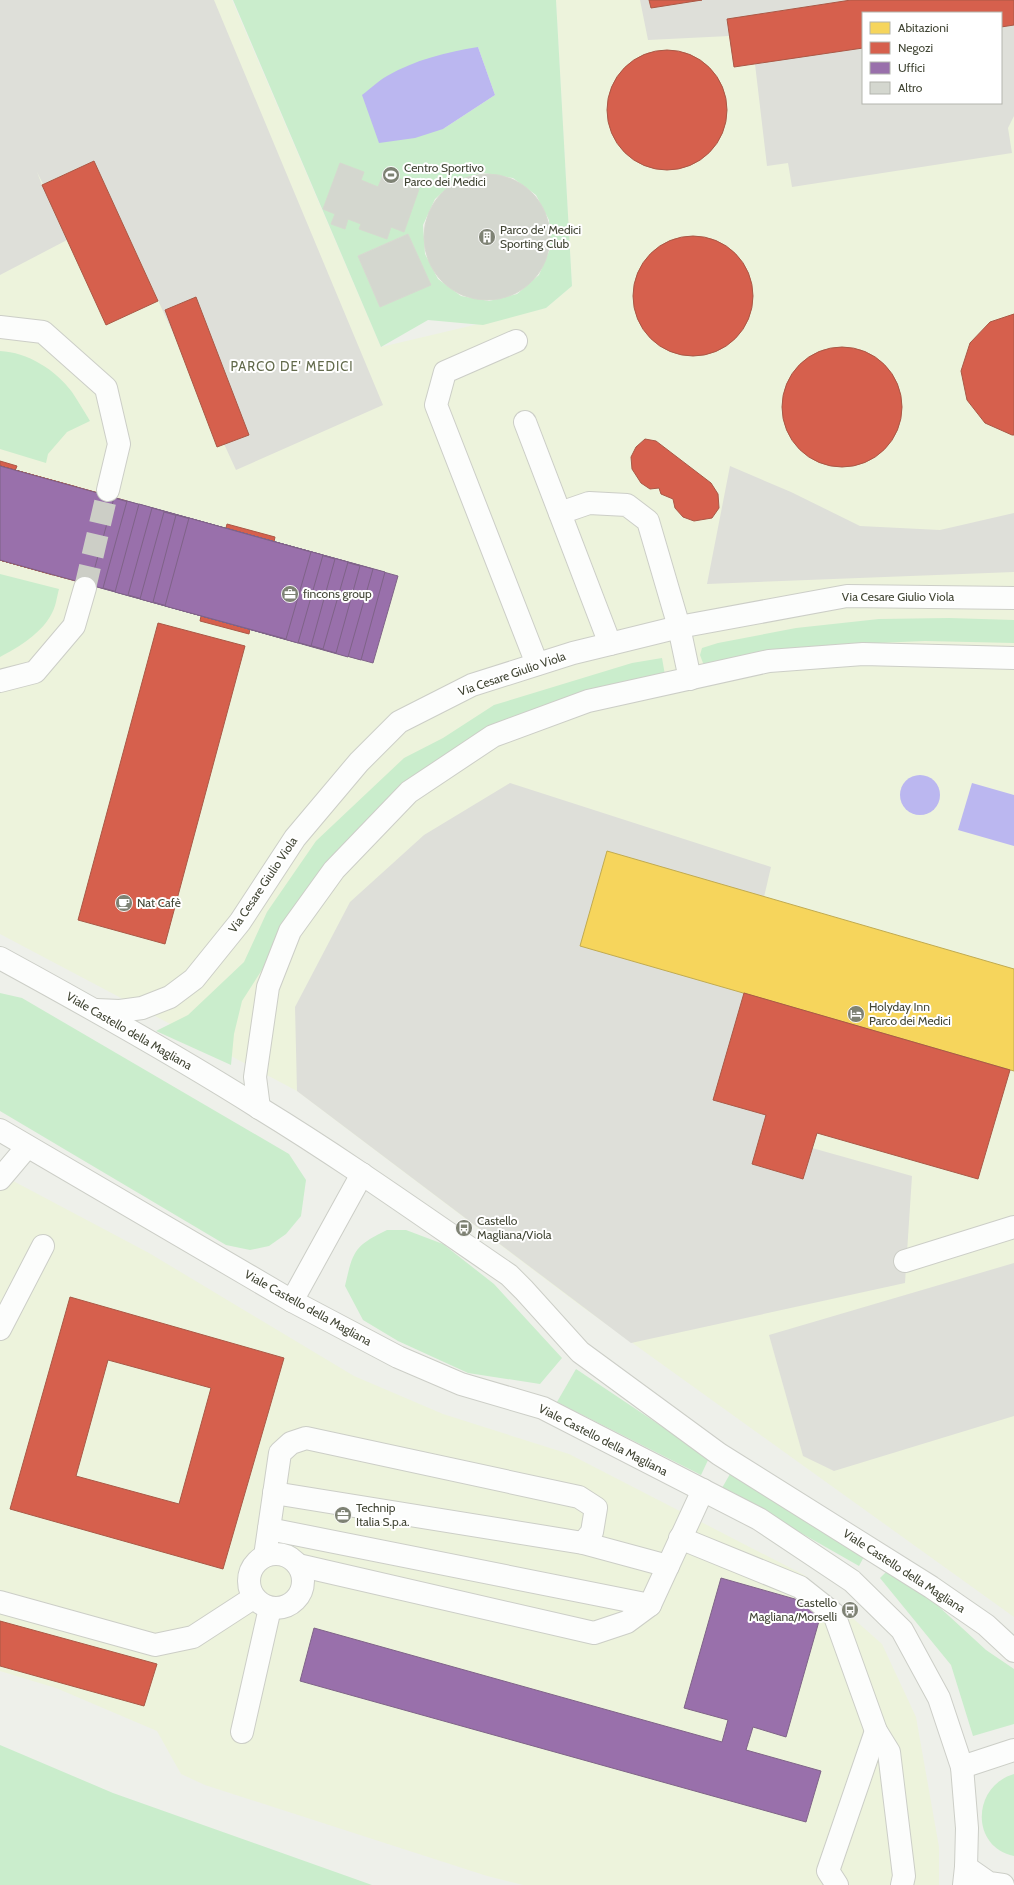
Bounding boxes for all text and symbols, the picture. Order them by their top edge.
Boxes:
legend [862,12,1002,104]
text: Abitazioni [898,20,948,35]
text: Negozi [898,40,933,55]
text: Uffici [898,60,925,75]
text: Altro [898,80,923,95]
place label: Centro Sportivo Parco dei Medici [404,160,486,189]
sports icon: Centro Sportivo Parco dei Medici [381,165,401,185]
place label: Parco de' Medici Sporting Club [500,222,581,251]
building icon: Parco de' Medici Sporting Club [477,227,497,247]
district label: PARCO DE' MEDICI [230,358,354,374]
office icon: fincons group [280,584,300,604]
place label: fincons group [303,586,372,601]
street label: Via Cesare Giulio Viola [842,589,954,604]
street label: Via Cesare Giulio Viola [456,648,568,699]
street label: Via Cesare Giulio Viola [225,834,300,936]
cafe icon: Nat Cafè [114,893,134,913]
place label: Nat Cafè [137,895,181,910]
street label: Viale Castello della Magliana [64,988,195,1073]
place label: Holyday Inn Parco dei Medici [869,999,951,1028]
hotel icon: Holyday Inn Parco dei Medici [846,1004,866,1024]
place label: Castello Magliana/Viola [477,1213,552,1242]
bus stop icon: Castello Magliana/Viola [454,1218,474,1238]
street label: Viale Castello della Magliana [242,1266,375,1349]
street label: Viale Castello della Magliana [536,1400,670,1479]
place label: Technip Italia S.p.a. [356,1500,410,1529]
office icon: Technip Italia S.p.a. [333,1505,353,1525]
street label: Viale Castello della Magliana [840,1525,968,1616]
place label: Castello Magliana/Morselli [749,1595,837,1624]
bus stop icon: Castello Magliana/Morselli [840,1600,860,1620]

